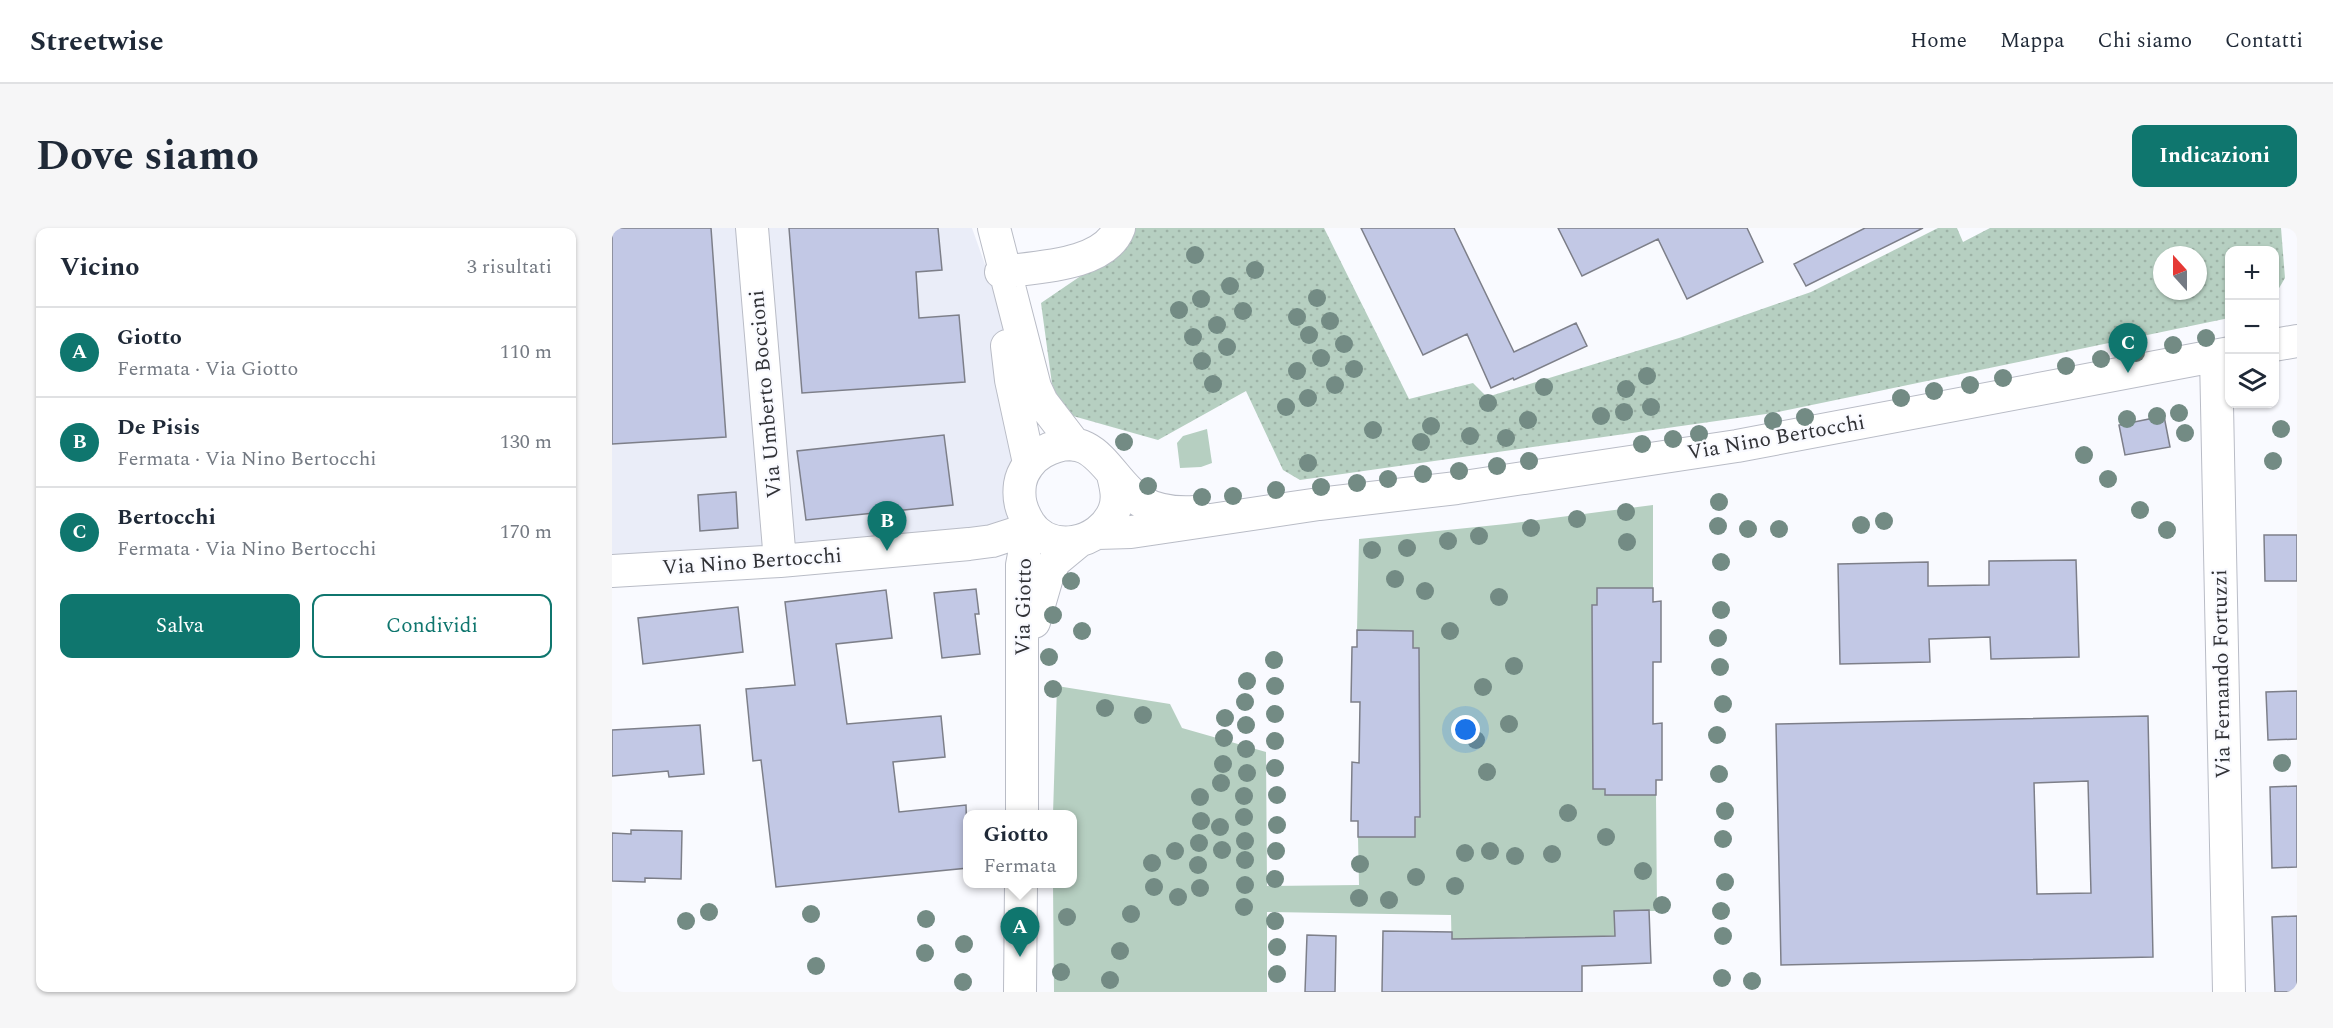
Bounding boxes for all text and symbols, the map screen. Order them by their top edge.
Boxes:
text: Streetwise [30,20,164,63]
text: Home [1910,25,1967,57]
text: Mappa [2000,25,2065,57]
text: Chi siamo [2098,25,2192,57]
text: Contatti [2225,25,2303,57]
text: Dove siamo [36,125,259,188]
button: Indicazioni [2132,125,2297,187]
north arrow [2153,246,2207,300]
map controls [2225,246,2279,408]
button: + [2225,246,2279,300]
text: Vicino [60,247,140,287]
text: 3 risultati [467,252,552,282]
street label: Via Umberto Boccioni [741,289,791,499]
button: − [2225,300,2279,354]
text: Giotto [117,321,182,354]
pin: C [2108,324,2148,373]
text: A [72,337,87,367]
text: 110 m [500,337,552,367]
text: Fermata · Via Giotto [117,354,298,384]
button: layers [2225,354,2279,408]
street label: Via Nino Bertocchi [1685,407,1867,469]
text: De Pisis [117,411,200,444]
text: B [72,427,87,457]
text: 130 m [500,427,552,457]
text: Fermata · Via Nino Bertocchi [117,444,376,474]
text: Bertocchi [117,501,216,534]
pin: B [868,502,906,551]
text: C [72,517,87,547]
text: 170 m [500,517,552,547]
text: Fermata · Via Nino Bertocchi [117,534,376,564]
street label: Via Nino Bertocchi [661,540,843,584]
street label: Via Giotto [1007,558,1041,656]
street label: Via Fernando Fortuzzi [2204,569,2240,779]
button: Salva [60,594,300,658]
button: Condividi [312,594,552,658]
your location [1451,715,1480,744]
popup [963,810,1077,888]
text: Giotto [983,818,1048,851]
text: Fermata [983,851,1057,881]
pin: A [1000,908,1040,957]

